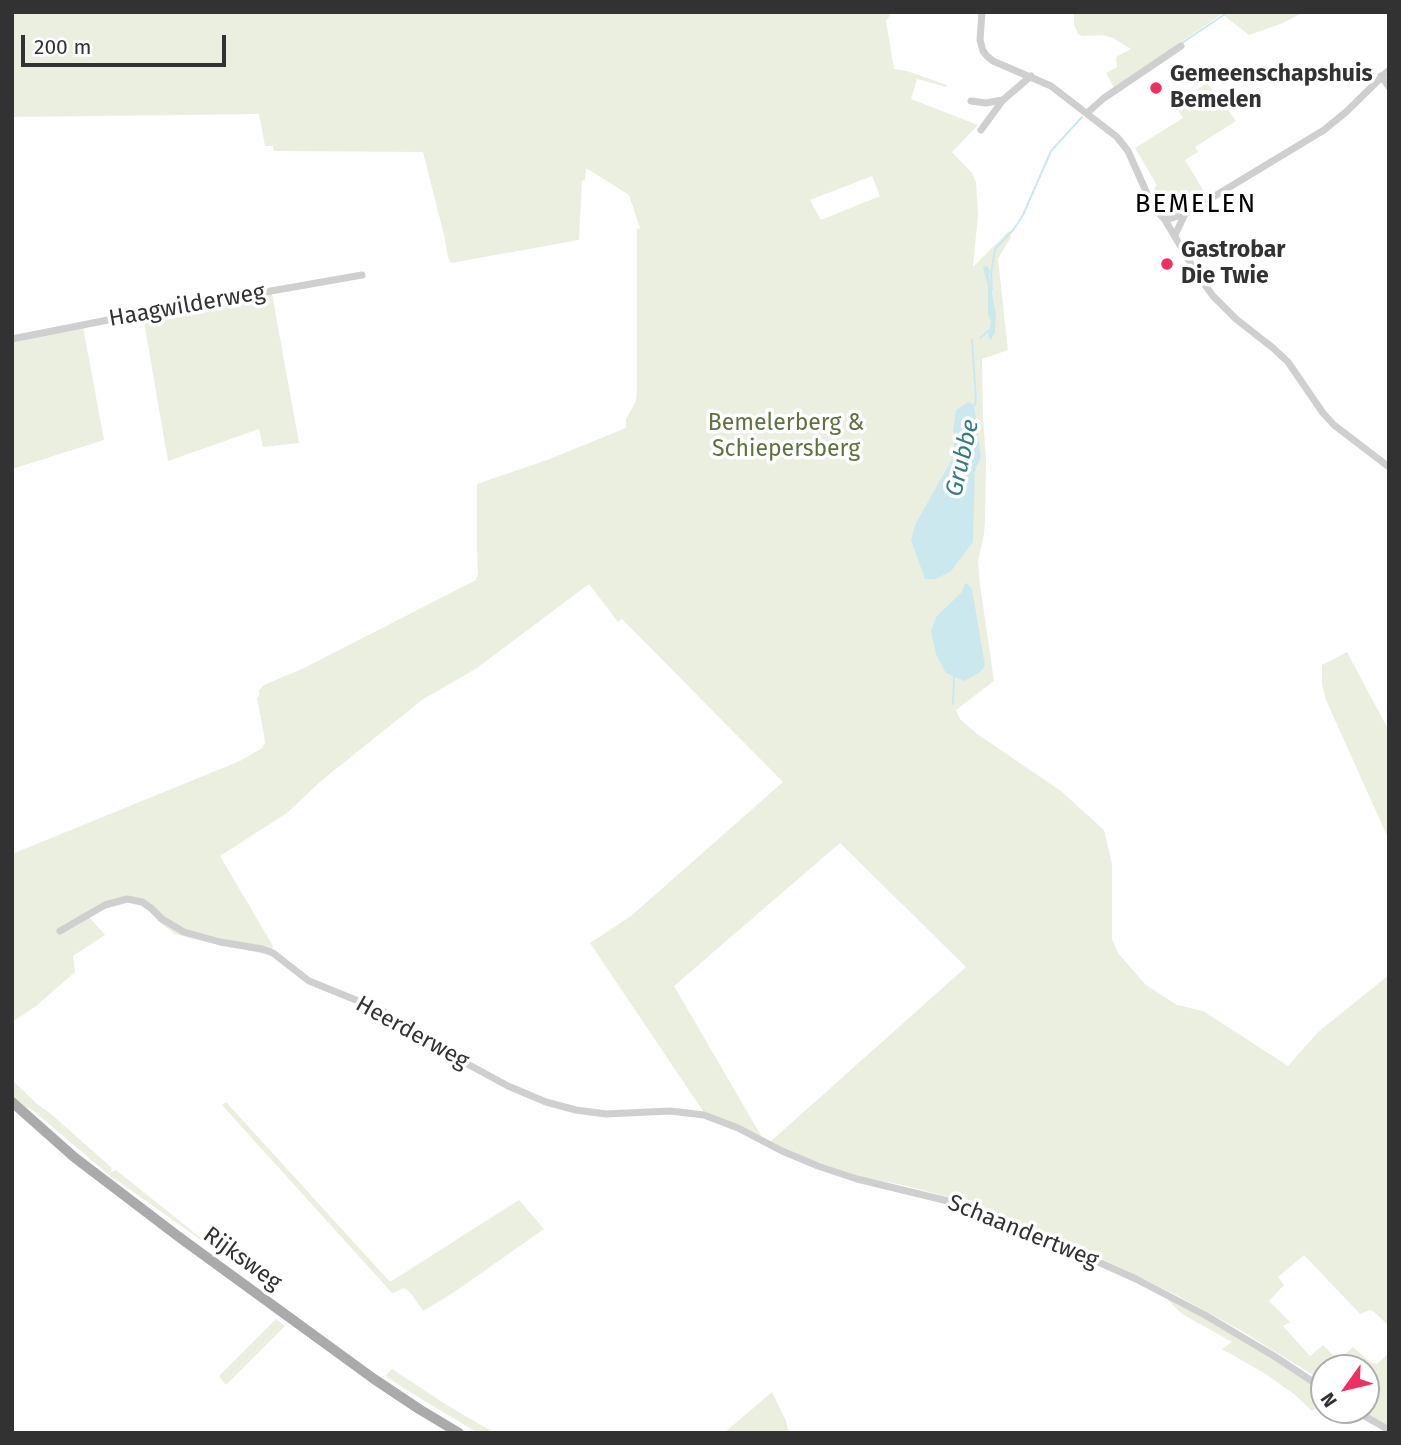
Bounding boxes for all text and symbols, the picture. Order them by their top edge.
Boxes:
scale bar [24,21,229,65]
text: 200 m [34,34,91,60]
place label: Gemeenschapshuis Bemelen [1170,61,1372,115]
marker: Gemeenschapshuis Bemelen [1148,80,1164,96]
district label: BEMELEN [1136,189,1256,221]
place label: Gastrobar Die Twie [1181,237,1285,291]
marker: Gastrobar Die Twie [1159,256,1175,272]
street label: Haagwilderweg [107,279,267,333]
park label: Bemelerberg & Schiepersberg [708,410,864,464]
water label: Grubbe [940,417,986,499]
street label: Heerderweg [351,991,473,1075]
street label: Schaandertweg [944,1189,1102,1275]
street label: Rijksweg [197,1221,287,1297]
north arrow [1310,1354,1380,1424]
text: N [1316,1388,1342,1412]

